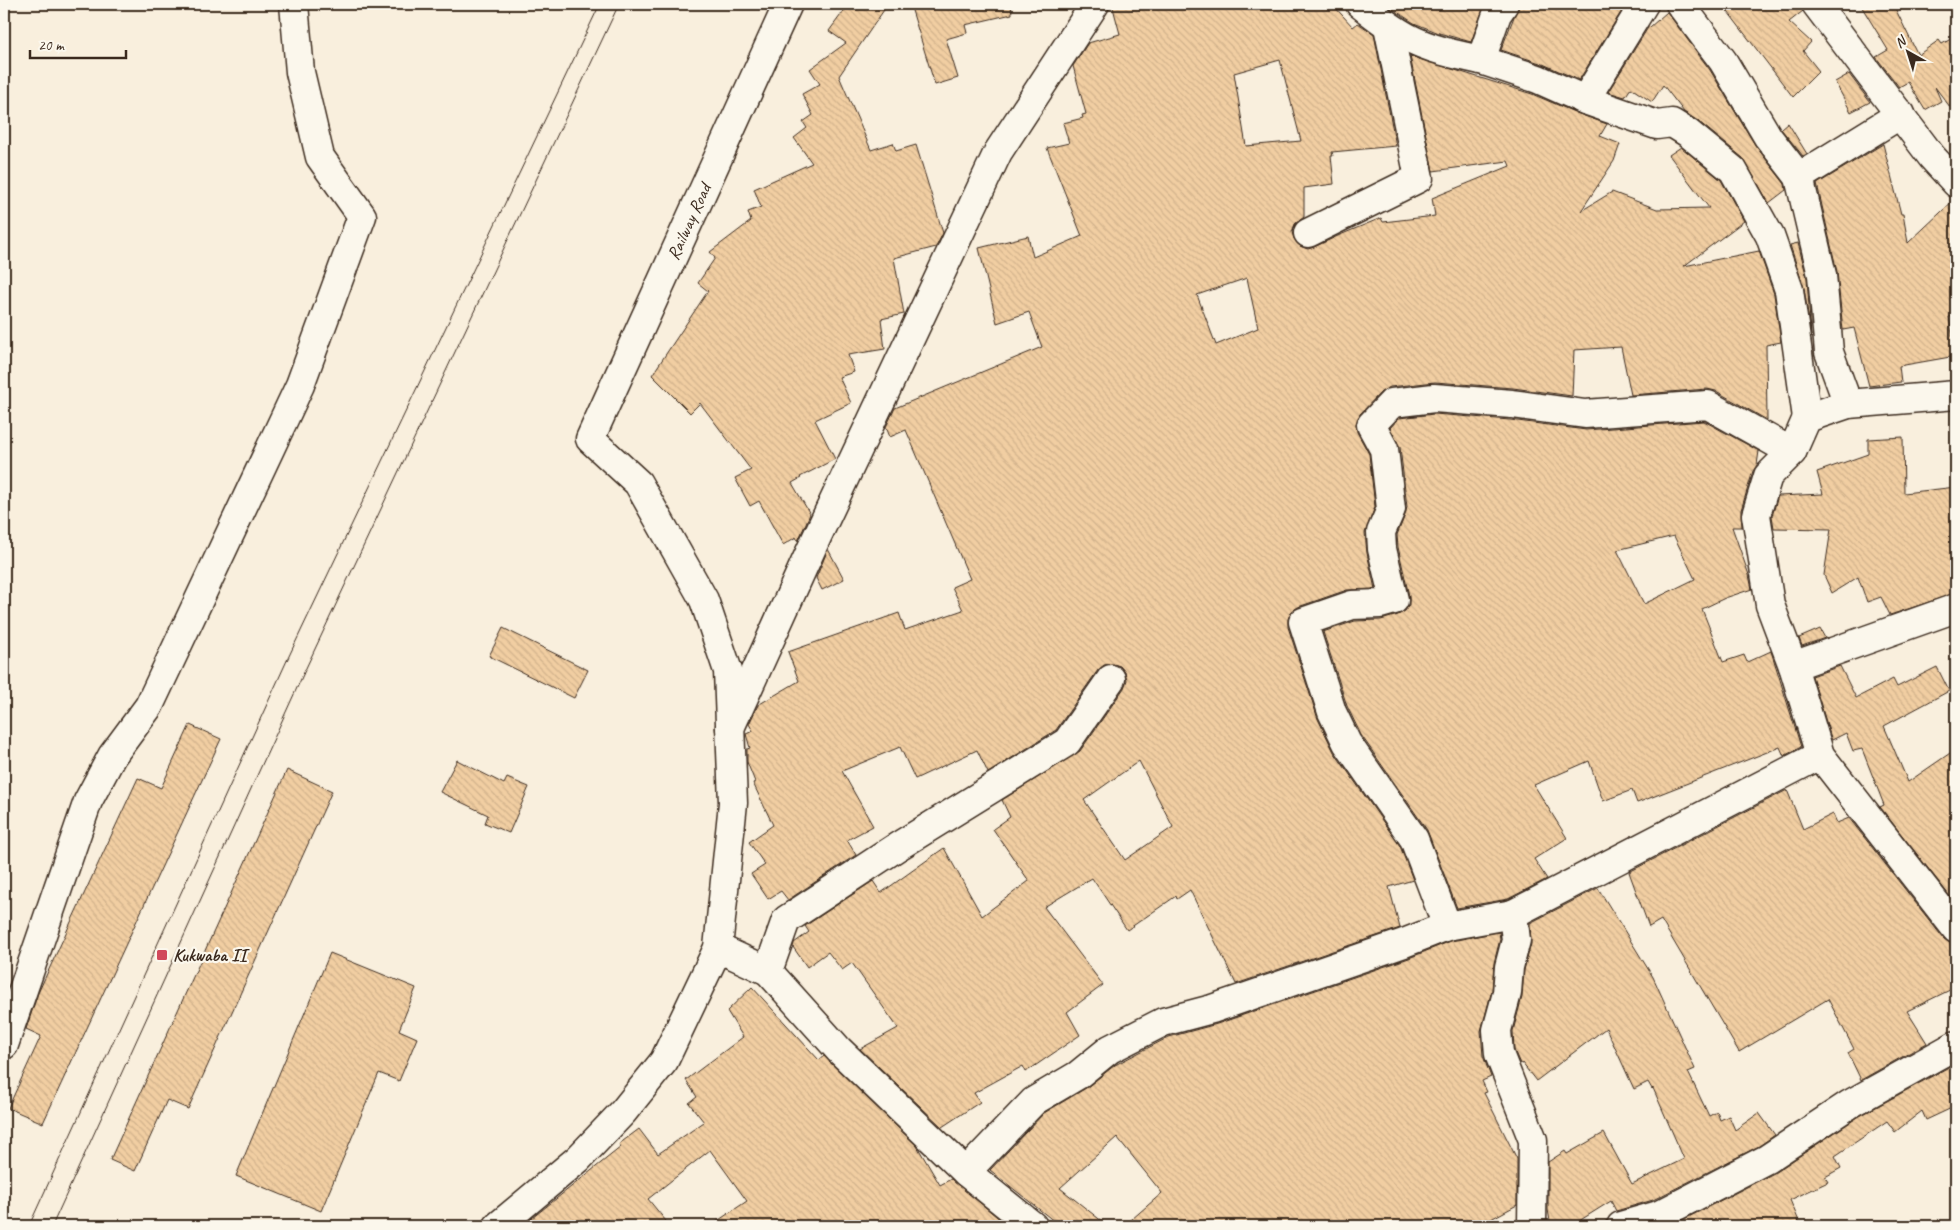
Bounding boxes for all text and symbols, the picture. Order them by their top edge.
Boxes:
scale bar [30,28,126,60]
north arrow [1882,28,1932,78]
text: N [1891,31,1911,52]
text: 20 m [38,36,65,55]
street label: Railway Road [662,178,717,263]
place label: Kukwaba II [173,944,250,966]
marker: Kukwaba II [155,948,169,962]

